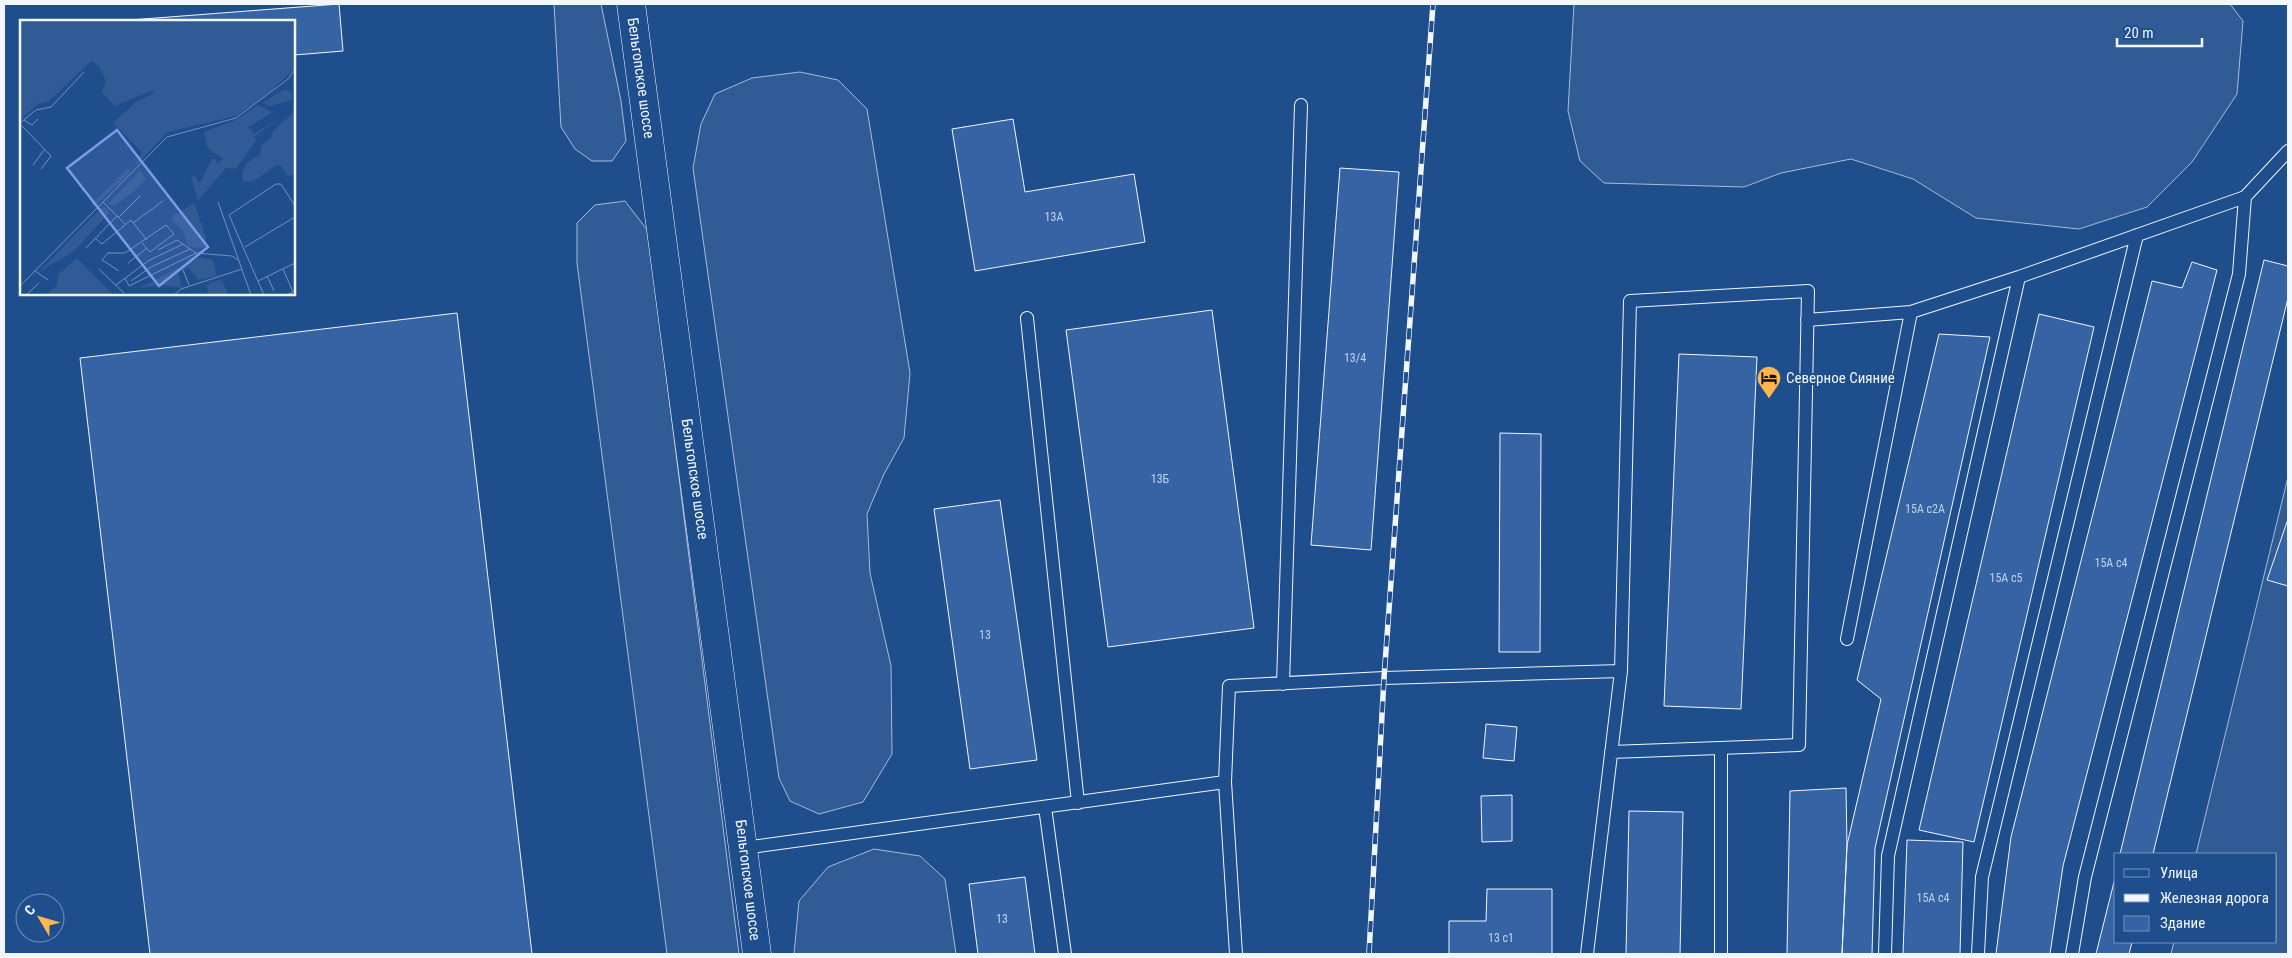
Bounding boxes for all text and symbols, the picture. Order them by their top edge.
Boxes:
scale bar [2117,15,2202,47]
street label: Бельгопское шоссе [624,17,658,139]
inset map [20,20,295,295]
text: 20 m [2124,24,2154,42]
house number: 13А [1045,210,1063,224]
house number: 13/4 [1344,351,1366,365]
hotel icon: Северное Сияние [1756,365,1782,399]
place label: Северное Сияние [1786,369,1895,387]
street label: Бельгопское шоссе [678,418,712,540]
house number: 13Б [1151,472,1170,486]
house number: 15А с2А [1905,502,1945,516]
house number: 15А с4 [2095,556,2128,570]
house number: 15А с5 [1990,571,2023,585]
house number: 13 [979,628,991,642]
street label: Бельгопское шоссе [732,819,764,941]
legend [2114,853,2277,943]
text: Улица [2160,864,2198,882]
text: Железная дорога [2160,889,2269,907]
house number: 15А с4 [1917,891,1950,905]
north arrow [15,893,65,943]
text: С [21,902,39,918]
house number: 13 [996,912,1008,926]
text: Здание [2160,914,2205,932]
house number: 13 с1 [1488,931,1514,945]

